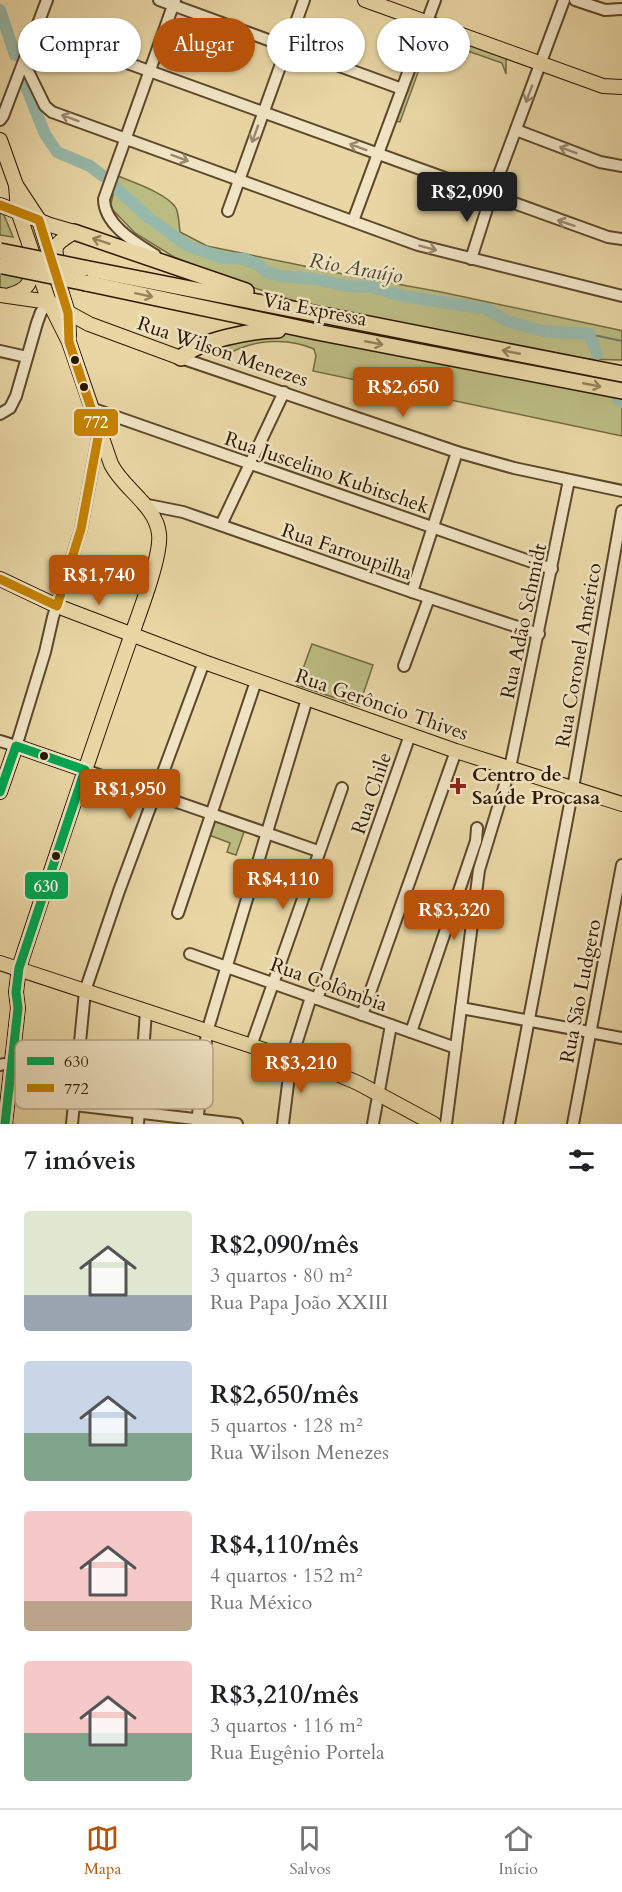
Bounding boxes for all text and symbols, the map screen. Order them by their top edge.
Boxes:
chip: Comprar [18,18,141,72]
chip: Alugar [153,18,255,72]
chip: Filtros [267,18,365,72]
chip: Novo [377,18,470,72]
one-way arrow [523,84,534,103]
one-way arrow [61,112,79,123]
one-way arrow [249,124,260,143]
one-way arrow [349,141,367,152]
one-way arrow [560,144,578,155]
one-way arrow [170,154,188,165]
pin: R$2,090 [412,172,522,223]
text: R$2,090 [431,178,503,205]
one-way arrow [557,216,576,227]
one-way arrow [92,235,111,246]
one-way arrow [418,242,437,254]
water label: Rio Araújo [307,246,405,291]
street label: Via Expressa [260,286,370,333]
one-way arrow [133,290,153,301]
street label: Rua Wilson Menezes [134,310,312,393]
one-way arrow [364,338,384,349]
one-way arrow [501,346,521,357]
unlabelled marker [69,354,81,366]
pin: R$2,650 [348,367,458,418]
text: R$2,650 [367,373,439,400]
one-way arrow [582,380,602,391]
unlabelled marker [78,381,90,393]
line badge: 772 [73,408,119,437]
text: 772 [84,412,108,434]
street label: Rua Juscelino Kubitschek [221,425,433,520]
street label: Rua Farroupilha [278,517,416,587]
street label: Rua Adão Schmidt [494,540,553,701]
pin: R$1,740 [44,555,154,606]
street label: Rua Coronel Américo [549,560,608,750]
text: R$1,740 [63,561,135,588]
street label: Rua Gerôncio Thives [292,662,472,747]
street label: Rua Chile [345,749,398,838]
unlabelled marker [38,750,50,762]
place label: Centro de Saúde Procasa [472,761,600,811]
pin: R$1,950 [75,769,185,820]
text: R$1,950 [94,775,166,802]
marker: Centro de Saúde Procasa [449,777,467,795]
unlabelled marker [50,850,62,862]
pin: R$4,110 [228,859,338,910]
text: R$4,110 [247,865,319,892]
line badge: 630 [24,871,69,900]
text: 630 [34,876,58,898]
pin: R$3,320 [399,890,509,941]
text: R$3,320 [418,896,490,923]
street label: Rua São Ludgero [553,917,608,1065]
street label: Rua Colômbia [267,951,391,1018]
legend [15,1040,213,1109]
pin: R$3,210 [246,1043,356,1094]
text: R$3,210 [265,1049,337,1076]
text: 630 [64,1051,89,1073]
text: 772 [64,1078,89,1100]
text: 7 imóveis [24,1143,136,1178]
icon: filters [565,1144,598,1177]
text: R$2,090/mês [210,1227,359,1262]
icon: home [72,1235,144,1307]
text: 3 quartos · 80 m² [210,1262,352,1289]
text: Rua Papa João XXIII [210,1289,388,1316]
text: R$2,650/mês [210,1377,359,1412]
icon: home [72,1385,144,1457]
text: 5 quartos · 128 m² [210,1412,363,1439]
text: Rua Wilson Menezes [210,1439,389,1466]
text: R$4,110/mês [210,1527,359,1562]
icon: home [72,1535,144,1607]
text: 4 quartos · 152 m² [210,1562,363,1589]
text: Rua México [210,1589,312,1616]
text: R$3,210/mês [210,1677,359,1712]
icon: home [72,1685,144,1757]
text: 3 quartos · 116 m² [210,1712,363,1739]
text: Rua Eugênio Portela [210,1739,385,1766]
tab: Mapa [84,1822,121,1880]
tab: Salvos [289,1822,330,1880]
tab: Início [498,1822,538,1880]

